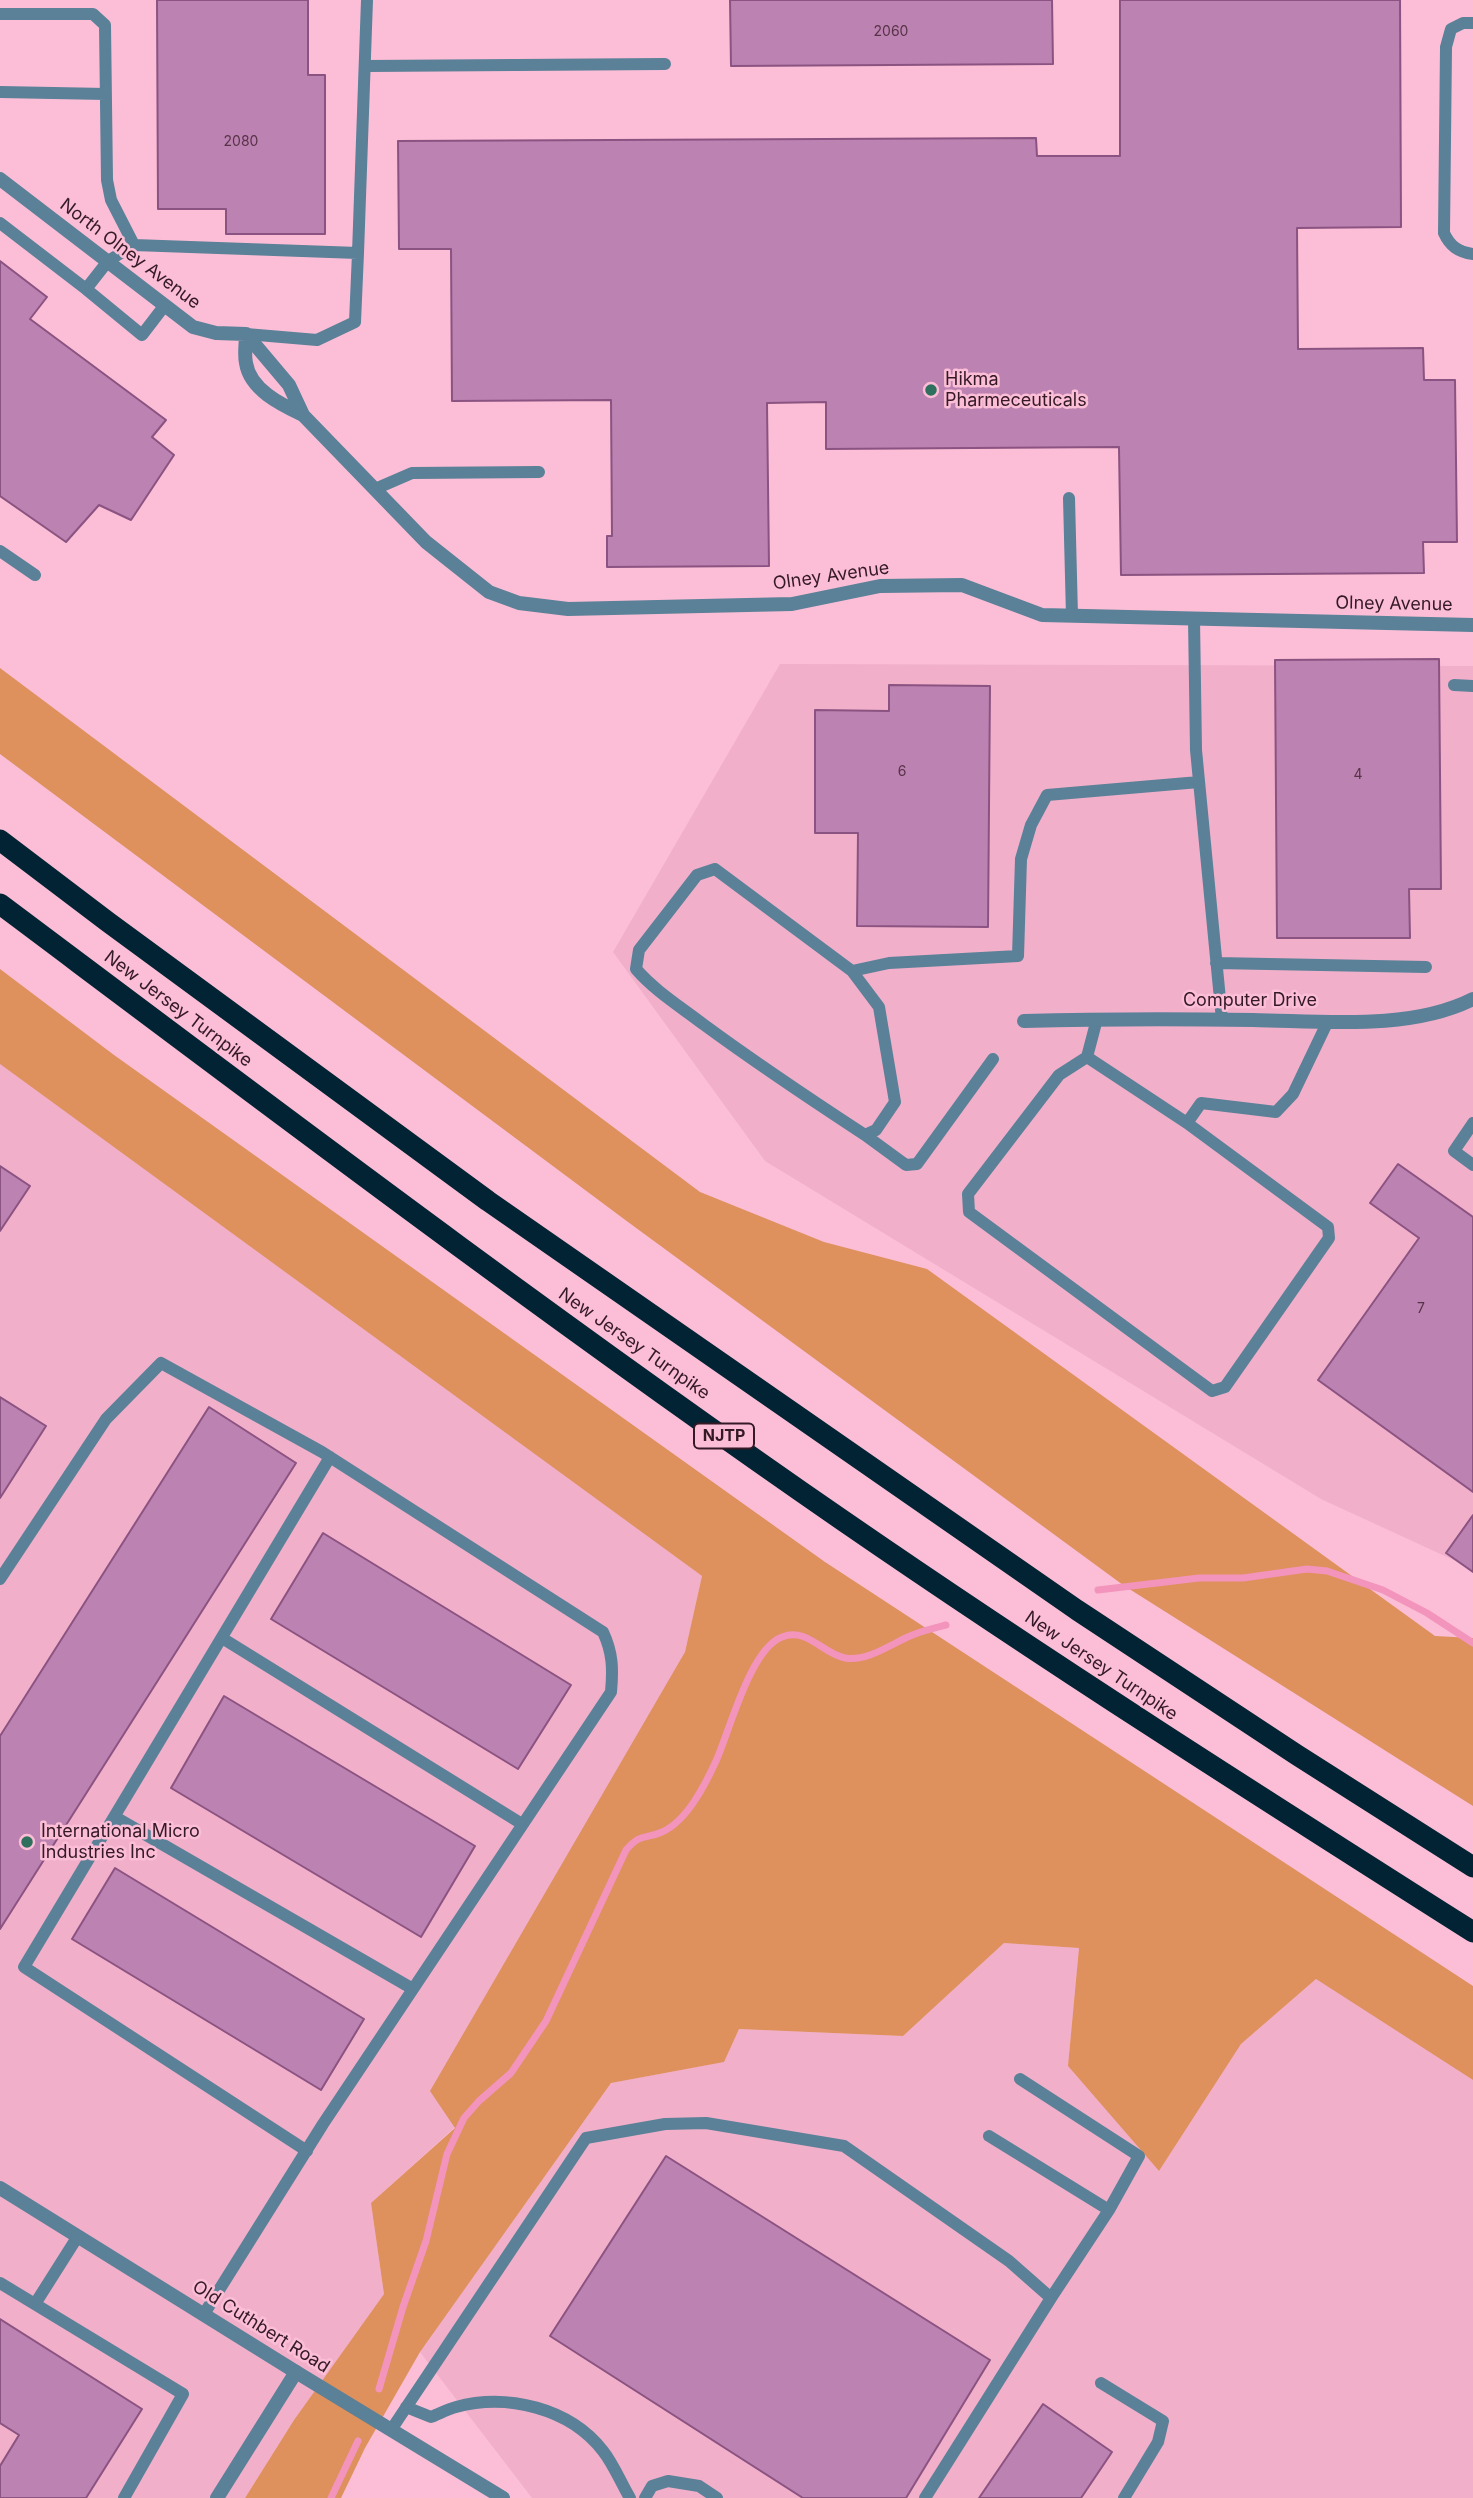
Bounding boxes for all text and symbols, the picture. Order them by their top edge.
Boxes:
house number: 2060 [874,24,908,40]
house number: 2080 [224,134,258,150]
street label: North Olney Avenue [55,194,205,314]
place label: Hikma Pharmeceuticals [945,369,1087,412]
marker: Hikma Pharmeceuticals [923,382,939,398]
street label: Olney Avenue [771,557,891,595]
street label: Olney Avenue [1335,592,1453,616]
house number: 6 [898,764,906,780]
house number: 4 [1353,767,1363,783]
street label: New Jersey Turnpike [100,946,256,1072]
street label: Computer Drive [1183,990,1317,1012]
street label: New Jersey Turnpike [554,1284,714,1404]
house number: 7 [1417,1301,1425,1317]
road number: NJTP [694,1424,754,1448]
street label: New Jersey Turnpike [1020,1607,1182,1725]
place label: International Micro Industries Inc [41,1821,200,1864]
marker: International Micro Industries Inc [19,1834,35,1850]
street label: Old Cuthbert Road [189,2276,333,2378]

